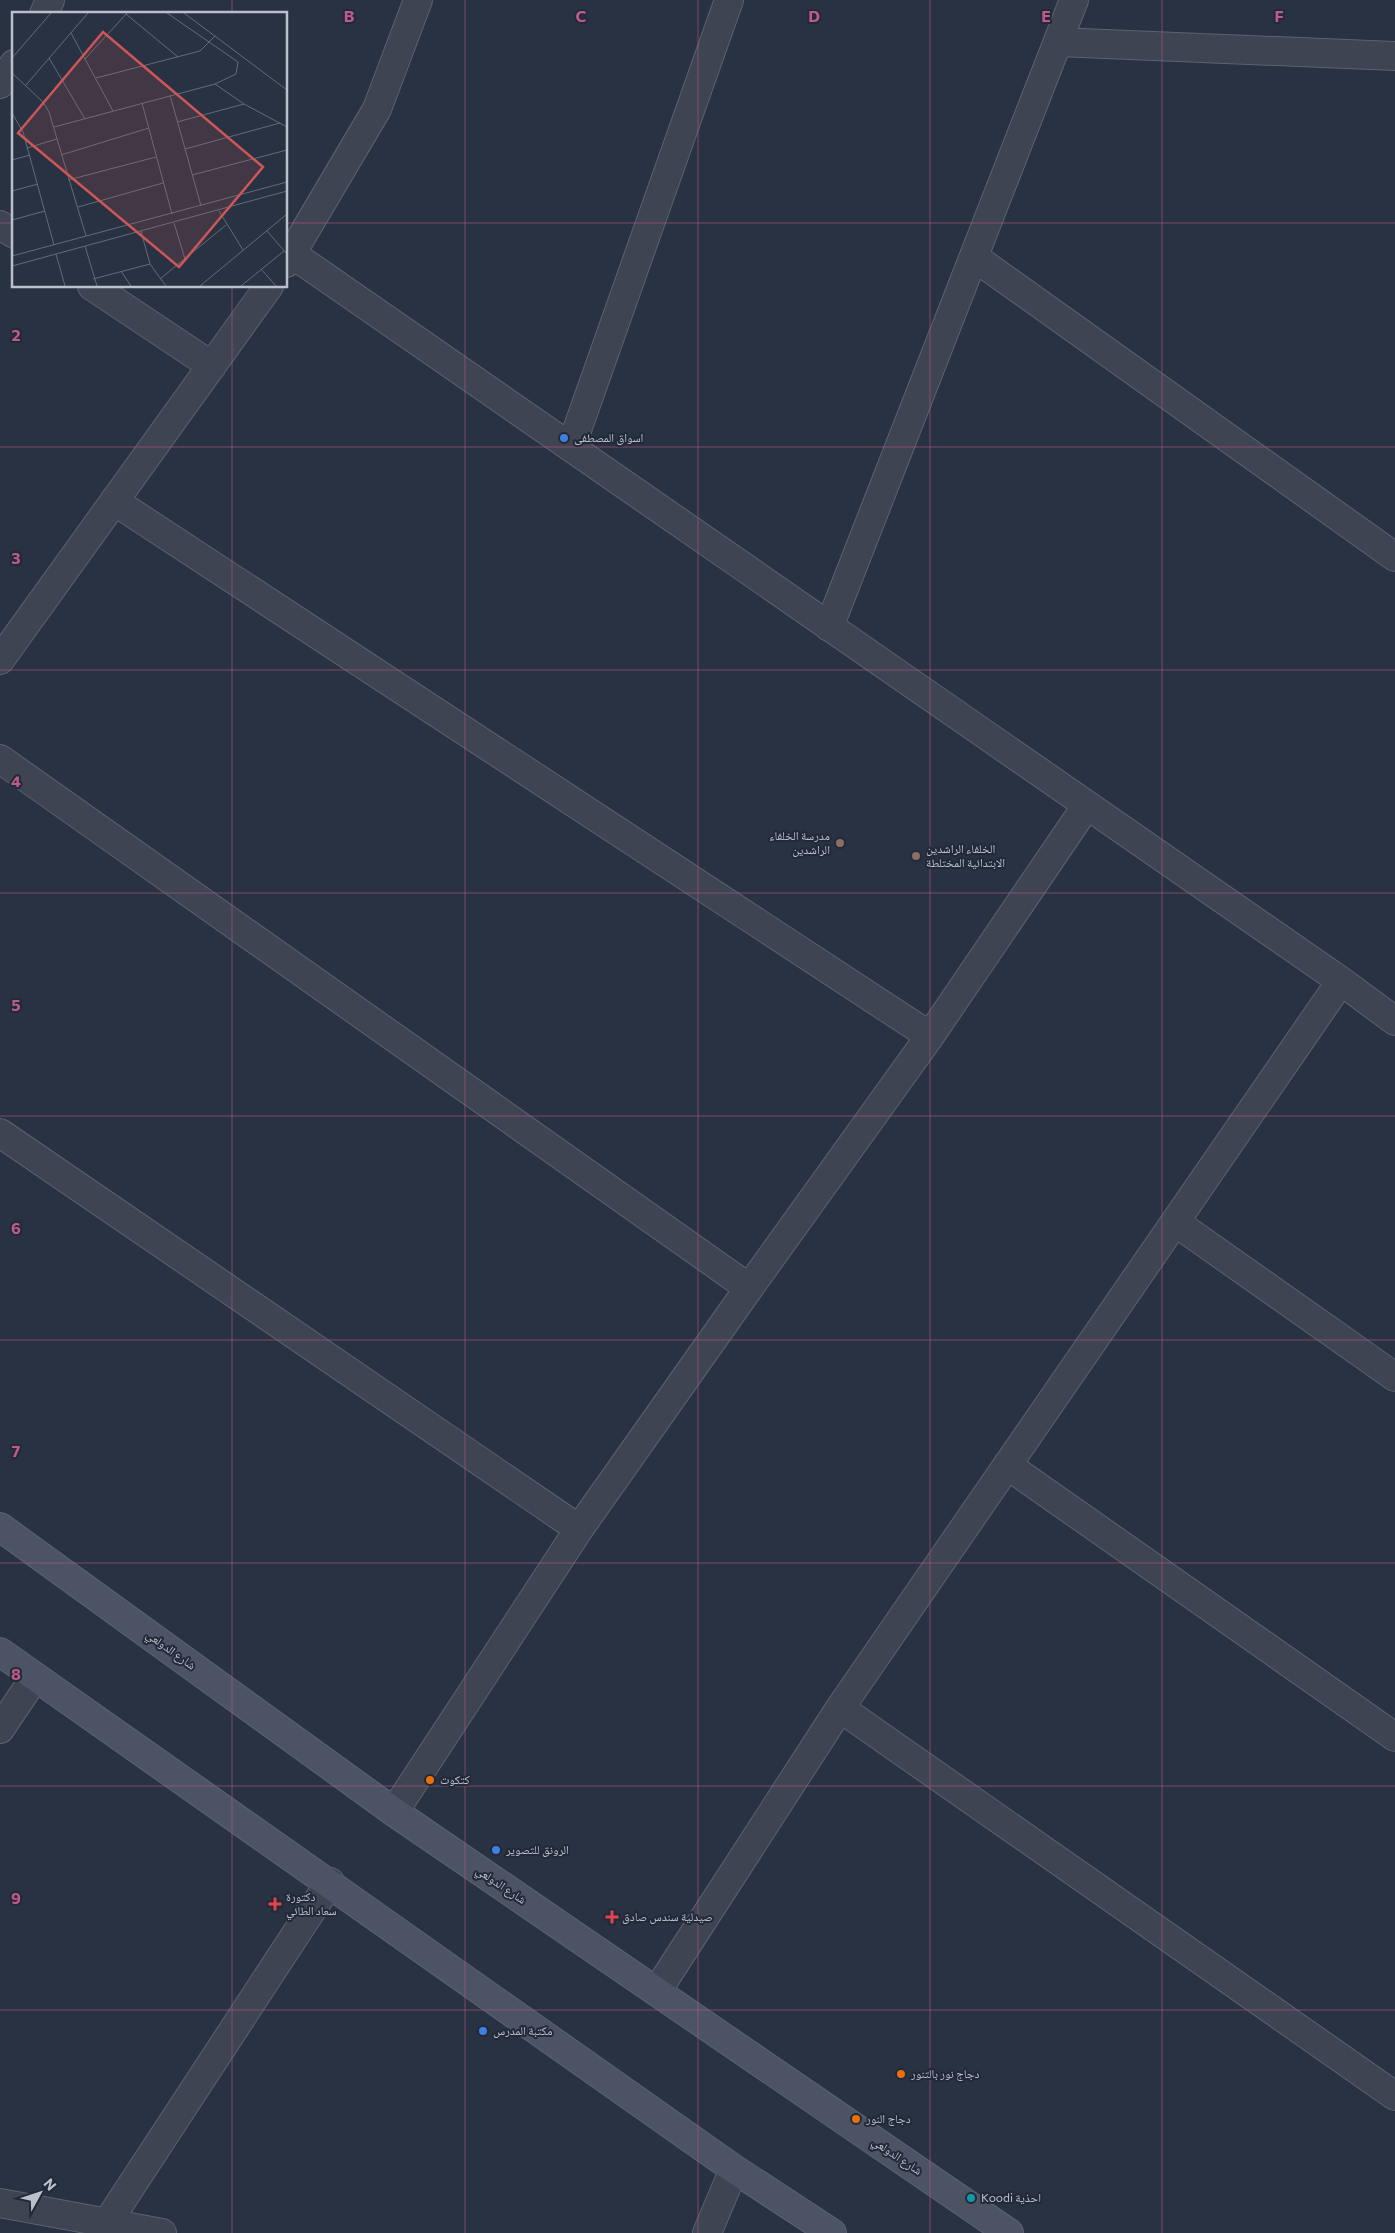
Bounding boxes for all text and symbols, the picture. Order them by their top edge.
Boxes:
text: B [344,6,355,25]
text: C [576,6,587,25]
text: D [808,6,820,25]
text: E [1041,6,1051,25]
text: F [1274,6,1284,25]
inset map [12,12,288,288]
text: 2 [11,325,21,344]
place label: اسواق المصطفى [574,430,644,445]
marker: اسواق المصطفى [558,432,570,444]
text: 3 [11,548,21,567]
text: 4 [11,771,21,790]
place label: مدرسة الخلفاء الراشدين [769,828,830,857]
marker: مدرسة الخلفاء الراشدين [834,837,846,849]
place label: الخلفاء الراشدين الابتدائية المختلطة [926,841,1005,870]
marker: الخلفاء الراشدين الابتدائية المختلطة [910,850,922,862]
text: 5 [11,995,21,1014]
text: 6 [11,1218,21,1237]
text: 7 [12,1441,21,1460]
street label: شارع الدولعي [142,1627,199,1675]
text: 8 [11,1664,21,1683]
place label: كتكوت [440,1772,470,1786]
marker: كتكوت [424,1774,436,1786]
place label: الرونق للتصوير [505,1842,569,1857]
marker: الرونق للتصوير [490,1844,502,1856]
street label: شارع الدولعي [472,1862,529,1909]
text: 9 [11,1888,21,1907]
place label: دكتورة سعاد الطائي [286,1889,337,1921]
marker: دكتورة سعاد الطائي [268,1897,282,1911]
place label: صيدلية سندس صادق [622,1909,713,1924]
marker: صيدلية سندس صادق [606,1911,618,1923]
place label: مكتبة المدرس [493,2023,552,2038]
marker: مكتبة المدرس [477,2025,489,2037]
place label: دجاج نور بالتنور [910,2066,979,2081]
marker: دجاج نور بالتنور [895,2068,907,2080]
place label: دجاج النور [865,2111,911,2126]
marker: دجاج النور [850,2113,862,2125]
street label: شارع الدولعي [868,2133,925,2180]
north arrow [15,2168,65,2218]
text: N [40,2175,60,2194]
place label: Koodi احذية [981,2190,1041,2205]
marker: Koodi احذية [965,2192,977,2204]

